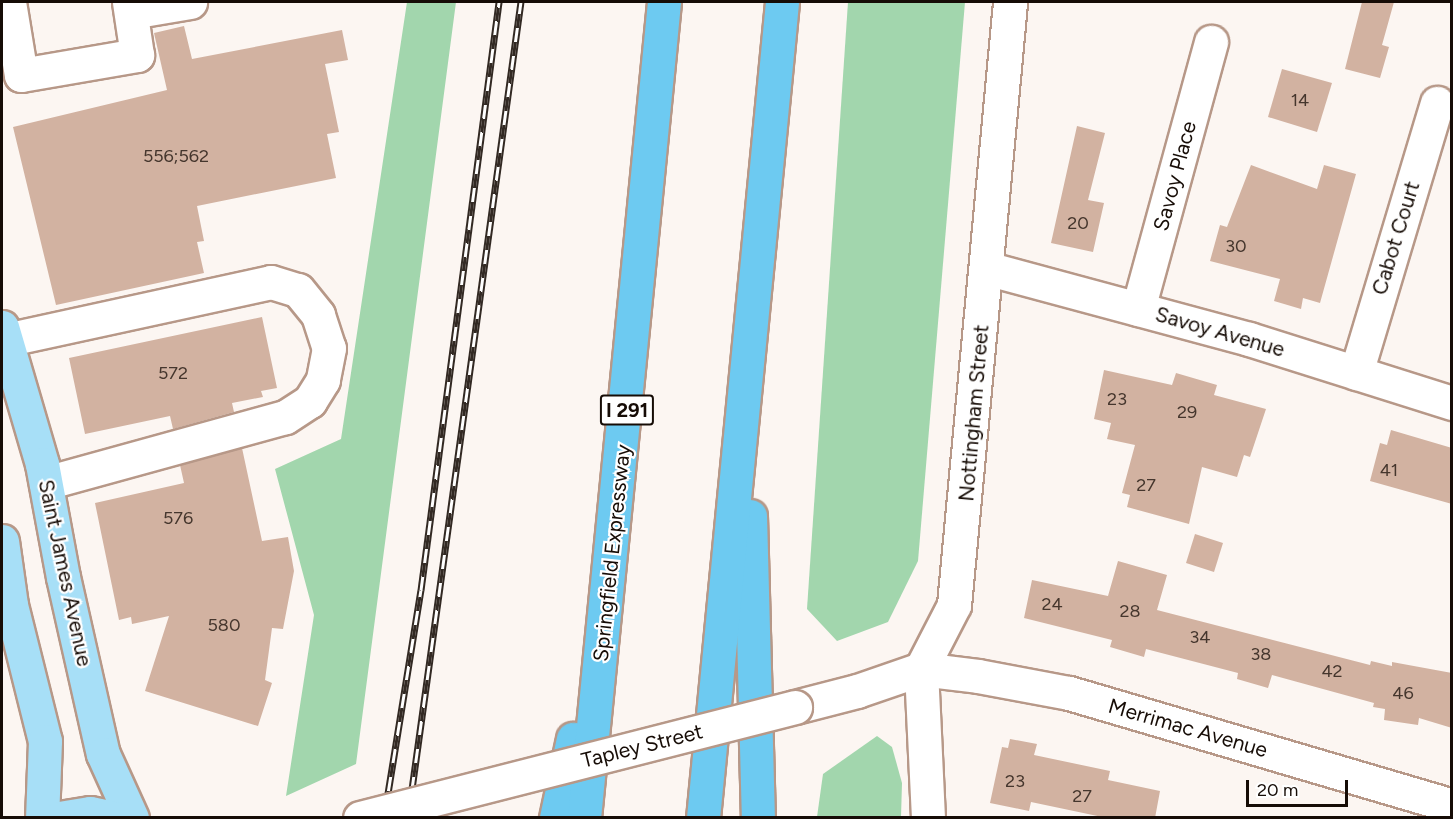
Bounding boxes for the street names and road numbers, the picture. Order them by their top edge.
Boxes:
street label: Savoy Place [1148,118,1202,234]
street label: Cabot Court [1367,178,1425,298]
street label: Savoy Avenue [1152,302,1288,362]
street label: Nottingham Street [954,323,994,503]
road number: I 291 [598,393,656,427]
street label: Springfield Expressway [588,443,636,663]
street label: Saint James Avenue [33,477,97,669]
street label: Merrimac Avenue [1105,693,1271,763]
street label: Tapley Street [579,719,705,773]

